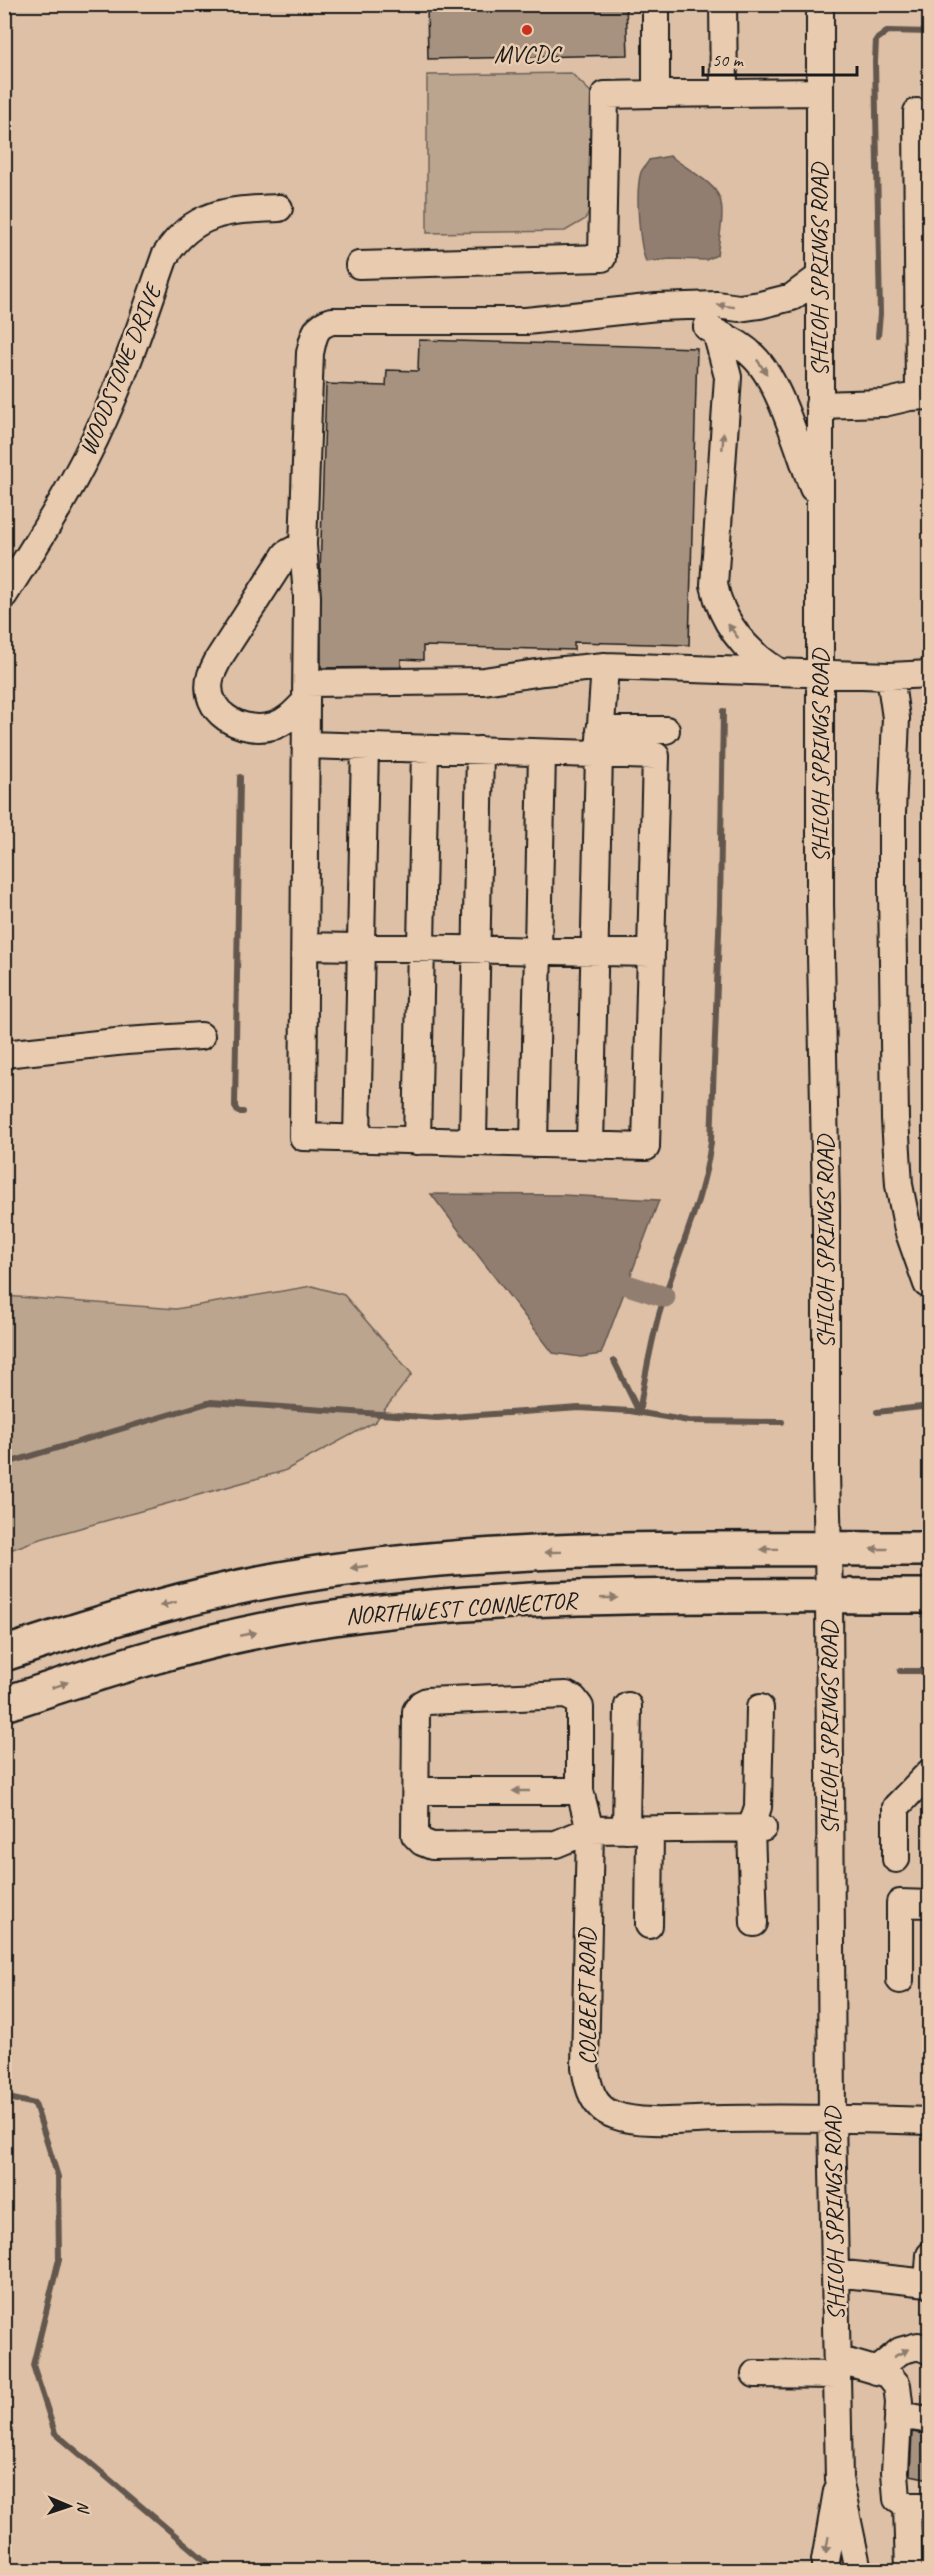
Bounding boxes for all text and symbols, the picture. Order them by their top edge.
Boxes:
marker: MVCDC [520,23,534,37]
place label: MVCDC [494,39,563,69]
scale bar [703,39,858,77]
text: 50 m [712,49,745,71]
street label: SHILOH SPRINGS ROAD [804,161,834,376]
street label: WOODSTONE DRIVE [72,278,169,460]
one-way arrow [716,302,735,311]
one-way arrow [756,359,767,375]
one-way arrow [718,432,728,451]
one-way arrow [728,623,740,638]
street label: SHILOH SPRINGS ROAD [805,647,835,862]
street label: SHILOH SPRINGS ROAD [810,1133,840,1348]
one-way arrow [760,1544,779,1554]
one-way arrow [869,1544,888,1554]
one-way arrow [544,1548,563,1557]
one-way arrow [349,1563,368,1572]
street label: NORTHWEST CONNECTOR [345,1585,580,1631]
one-way arrow [599,1593,618,1603]
one-way arrow [158,1600,177,1610]
street label: SHILOH SPRINGS ROAD [814,1619,844,1834]
one-way arrow [239,1628,257,1638]
one-way arrow [51,1680,69,1690]
one-way arrow [512,1786,531,1796]
street label: COLBERT ROAD [572,1927,602,2065]
street label: SHILOH SPRINGS ROAD [817,2105,851,2321]
one-way arrow [892,2348,910,2358]
north arrow [39,2476,99,2536]
text: N [73,2501,93,2515]
one-way arrow [823,2536,832,2555]

